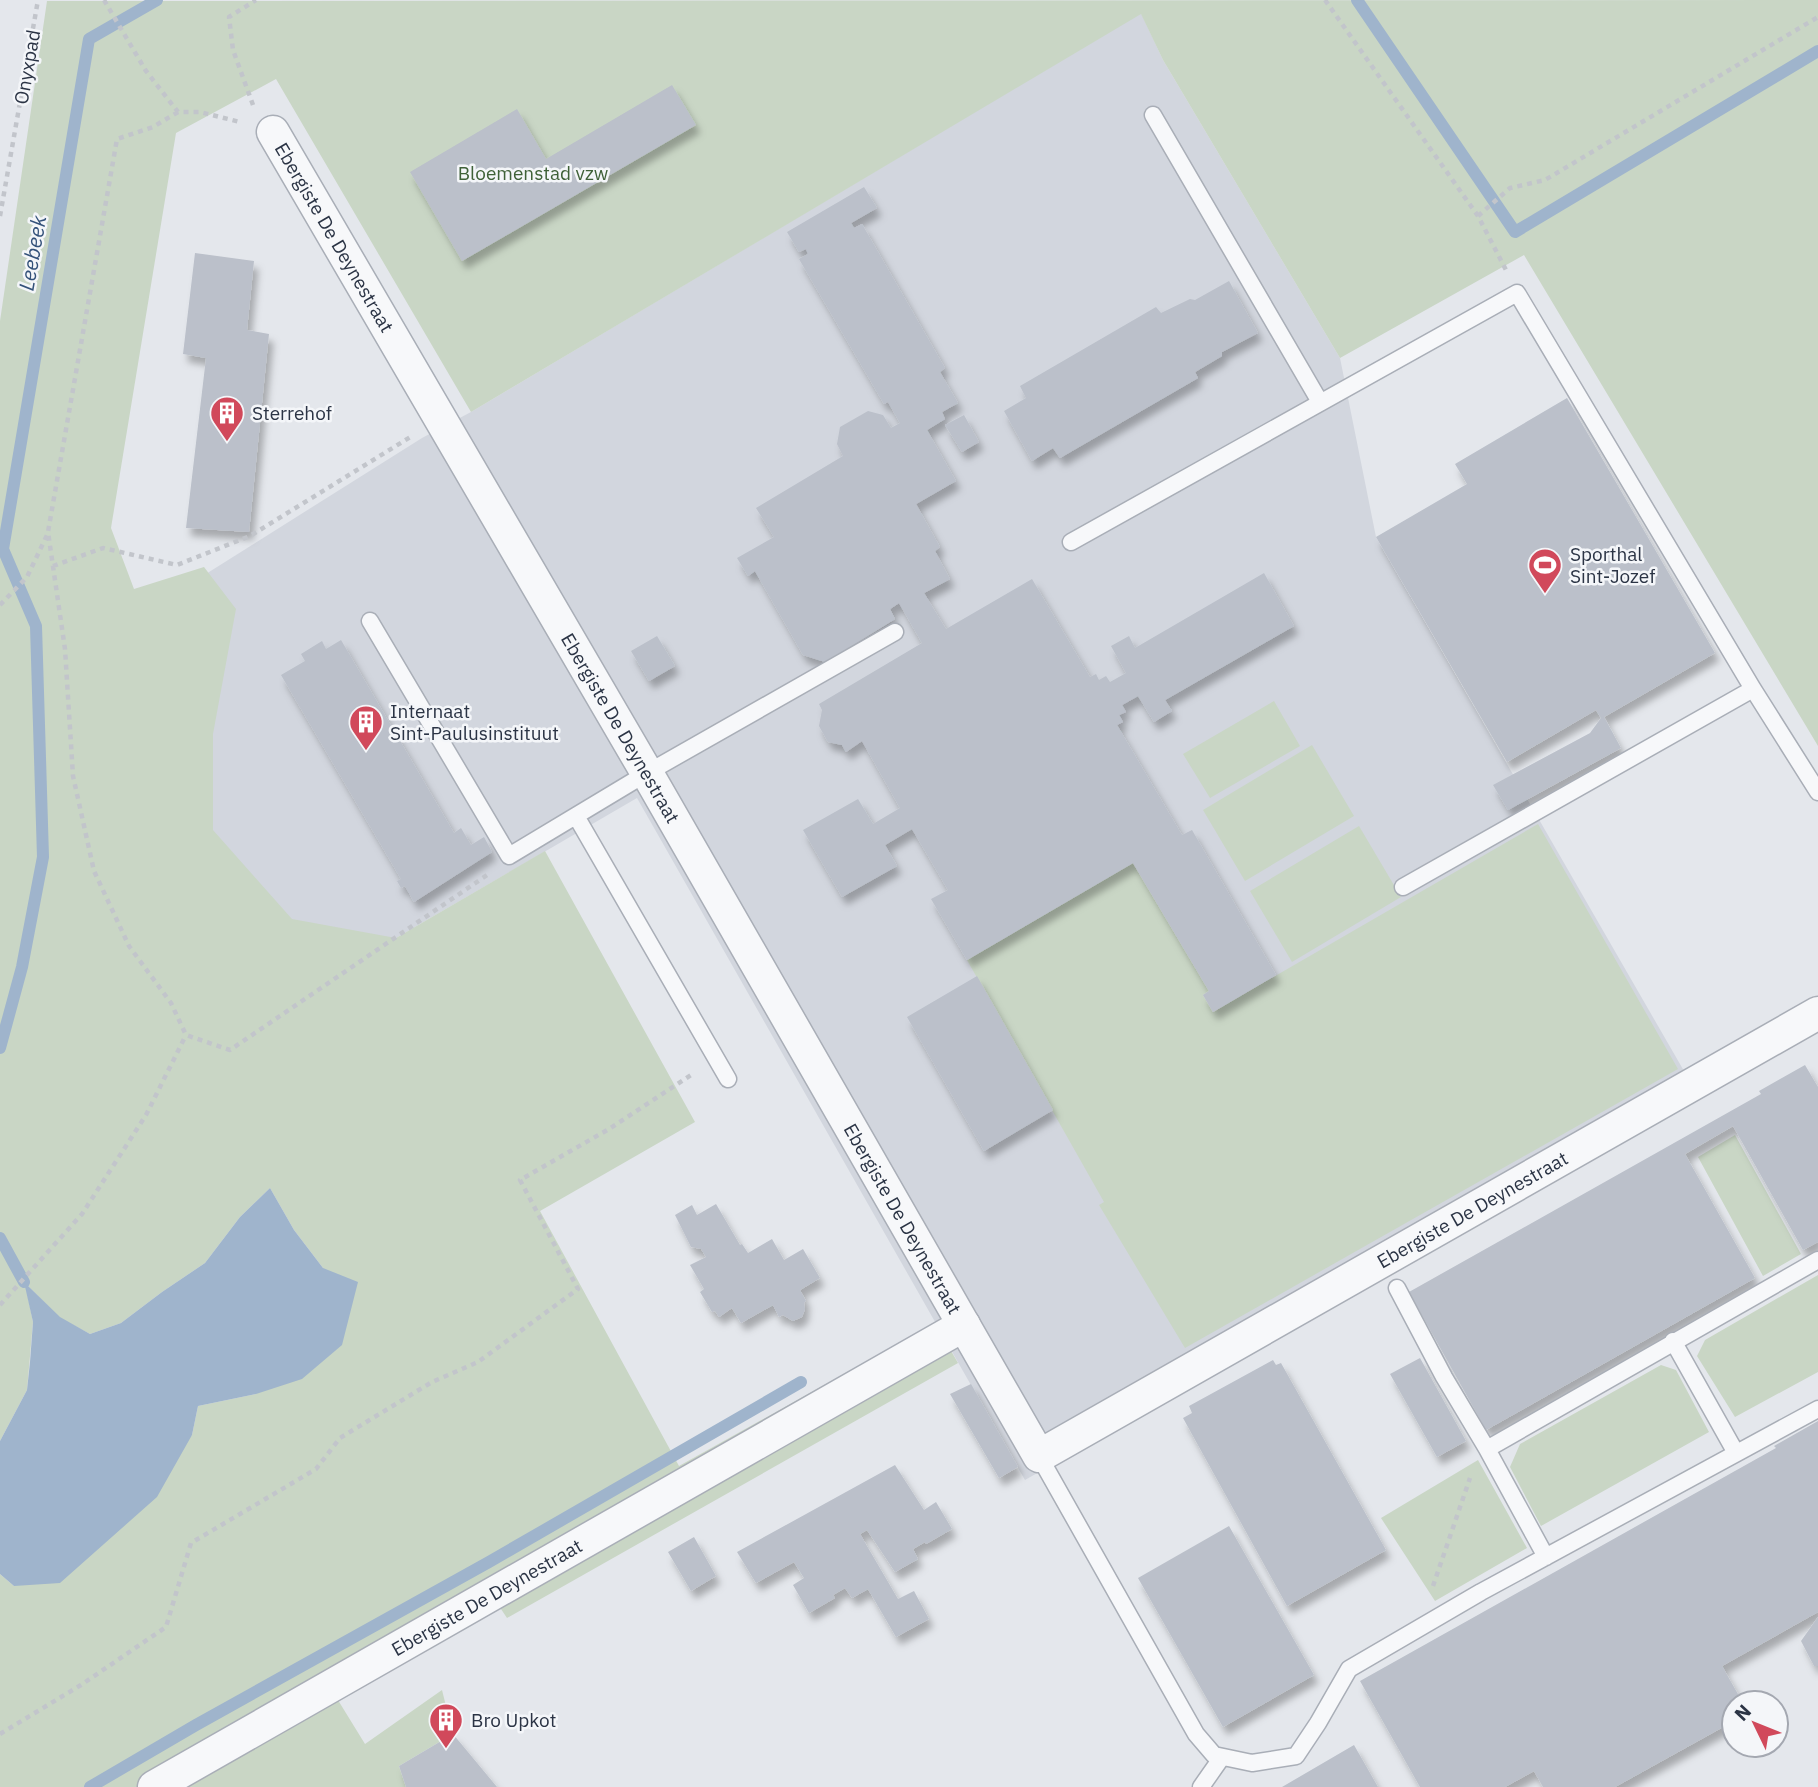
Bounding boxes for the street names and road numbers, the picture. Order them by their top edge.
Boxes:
street label: Onyxpad [9,28,45,106]
street label: Ebergiste De Deynestraat [270,138,399,337]
street label: Ebergiste De Deynestraat [556,629,685,827]
street label: Ebergiste De Deynestraat [839,1119,967,1318]
street label: Ebergiste De Deynestraat [1373,1146,1572,1273]
street label: Ebergiste De Deynestraat [387,1533,586,1661]

